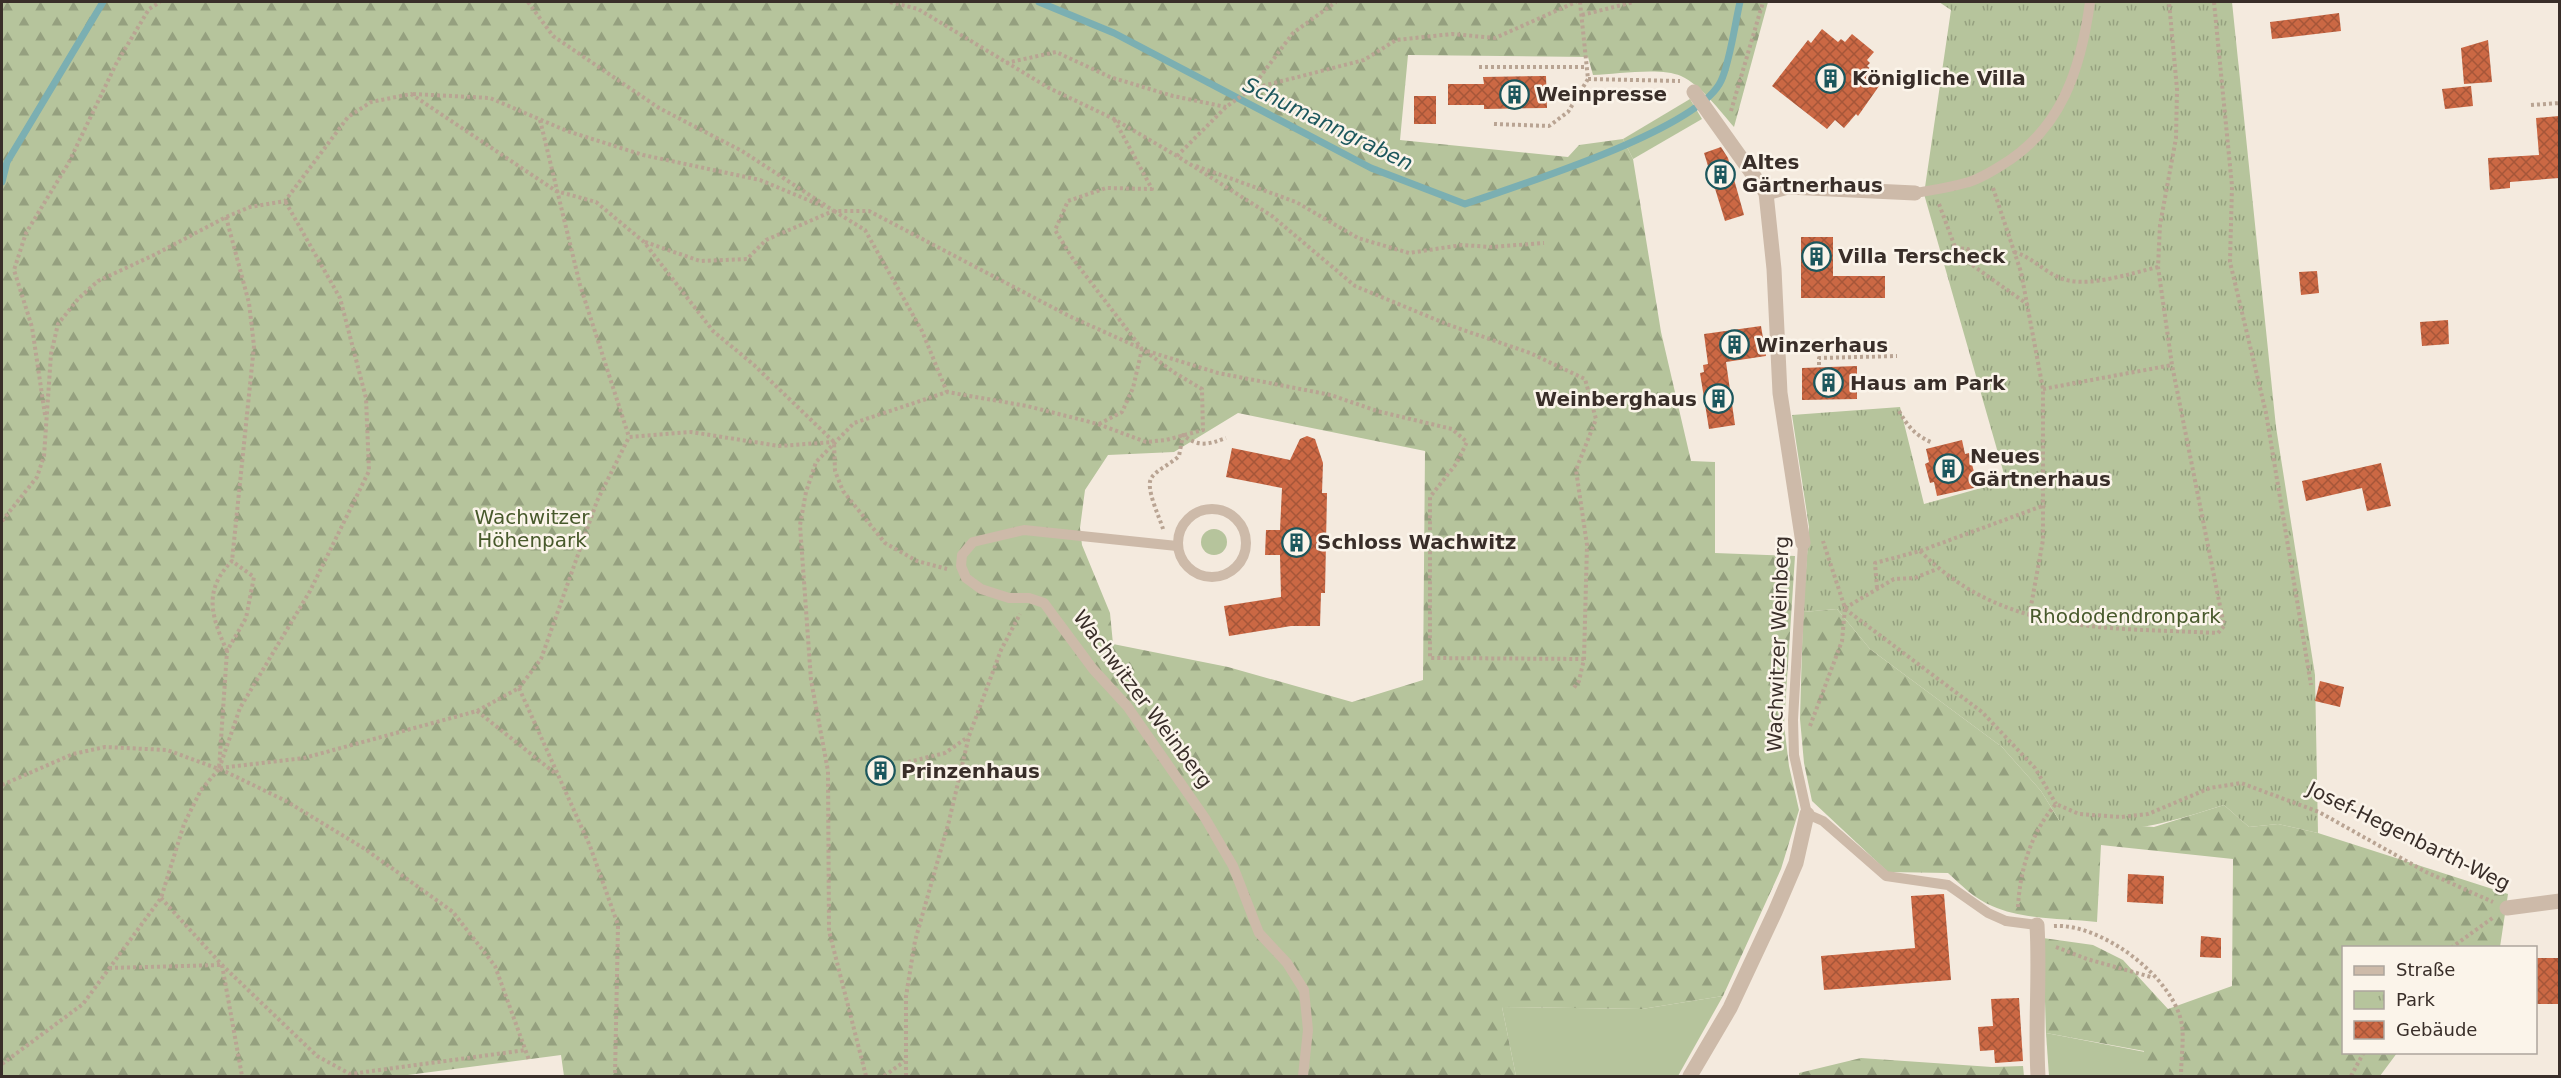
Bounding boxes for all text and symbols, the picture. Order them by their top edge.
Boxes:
building icon: Königliche Villa [1815,62,1847,94]
place label: Königliche Villa [1852,66,2026,90]
water label: Schumanngraben [1239,72,1417,176]
building icon: Weinpresse [1499,78,1531,110]
place label: Weinpresse [1536,82,1667,106]
place label: Altes Gärtnerhaus [1742,150,1883,197]
building icon: Altes Gärtnerhaus [1705,158,1737,190]
building icon: Villa Terscheck [1801,240,1833,272]
place label: Villa Terscheck [1838,244,2006,268]
building icon: Winzerhaus [1719,329,1751,361]
place label: Winzerhaus [1756,333,1888,357]
building icon: Haus am Park [1813,367,1845,399]
place label: Haus am Park [1850,371,2006,395]
building icon: Weinberghaus [1702,383,1734,415]
place label: Weinberghaus [1535,387,1697,411]
place label: Neues Gärtnerhaus [1970,444,2111,491]
building icon: Neues Gärtnerhaus [1933,452,1965,484]
park label: Wachwitzer Höhenpark [474,505,590,552]
building icon: Schloss Wachwitz [1280,526,1312,558]
place label: Schloss Wachwitz [1317,530,1516,554]
street label: Wachwitzer Weinberg [1762,536,1794,752]
park label: Rhododendronpark [2029,604,2221,628]
street label: Wachwitzer Weinberg [1068,605,1218,793]
building icon: Prinzenhaus [864,755,896,787]
place label: Prinzenhaus [901,759,1040,783]
street label: Josef-Hegenbarth-Weg [2302,776,2514,896]
legend [2342,946,2537,1054]
text: Straße [2396,959,2455,980]
text: Park [2396,989,2435,1010]
text: Gebäude [2396,1019,2477,1040]

